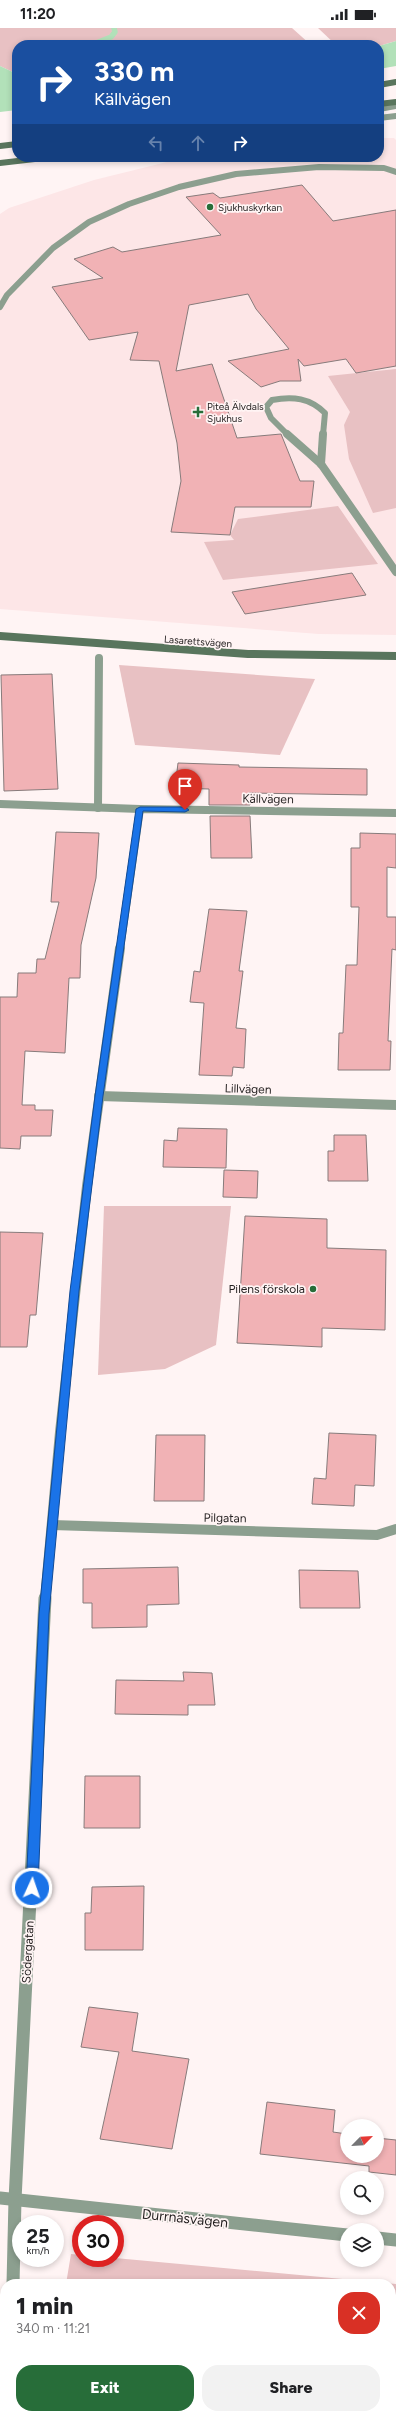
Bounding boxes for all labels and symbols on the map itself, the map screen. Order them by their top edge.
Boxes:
place label: Sjukhuskyrkan [218,201,282,214]
marker: Sjukhuskyrkan [205,202,215,212]
place label: Piteå Älvdals Sjukhus [207,400,264,425]
marker: Piteå Älvdals Sjukhus [192,406,204,418]
street label: Lasarettsvägen [163,633,233,650]
pin [168,769,202,810]
street label: Källvägen [242,792,294,806]
street label: Lillvägen [224,1081,272,1097]
place label: Pilens förskola [228,1282,305,1296]
marker: Pilens förskola [308,1284,318,1294]
street label: Pilgatan [203,1511,247,1525]
position arrow [11,1867,53,1909]
street label: Södergatan [19,1920,37,1984]
north arrow [340,2119,384,2163]
street label: Durrnäsvägen [141,2206,229,2231]
speed limit sign: 30 [72,2215,124,2267]

